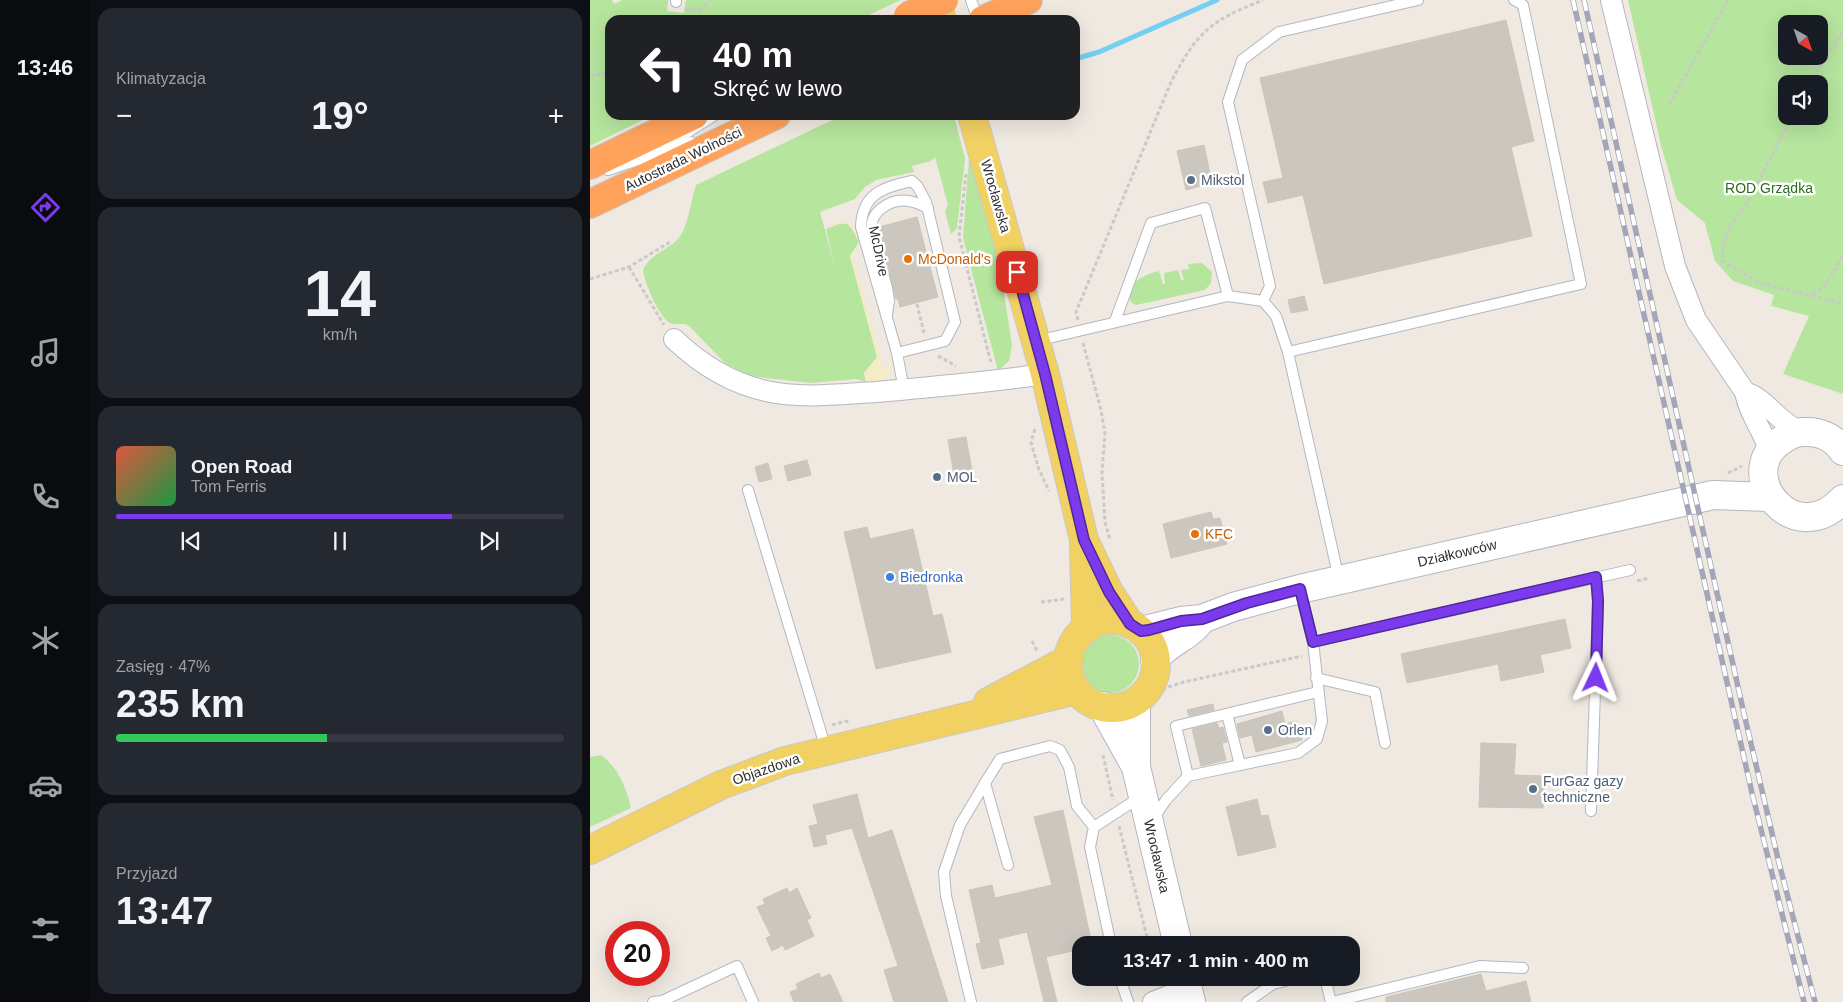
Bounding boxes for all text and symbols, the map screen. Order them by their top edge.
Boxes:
north arrow [1778,15,1828,65]
map controls [1778,15,1828,125]
icon: left [630,35,695,100]
text: 40 m [713,35,793,74]
text: 13:46 [17,55,73,80]
text: Klimatyzacja [116,70,206,87]
button: sound [1778,75,1828,125]
text: Skręć w lewo [713,76,843,101]
text: 19° [311,95,369,137]
text: − [116,100,132,131]
text: + [548,100,564,131]
street label: Autostrada Wolności [622,124,744,194]
street label: Wrocławska [978,158,1014,235]
place label: Mikstol [1201,172,1245,188]
marker: Mikstol [1185,174,1197,186]
park label: ROD Grządka [1725,180,1813,196]
icon: directions [28,190,63,225]
street label: McDrive [866,224,892,278]
place label: McDonald's [918,251,991,267]
pin [996,251,1038,293]
marker: McDonald's [902,253,914,265]
text: 14 [304,257,376,330]
icon: arrive [1003,258,1031,286]
text: km/h [323,326,357,343]
icon: music [28,335,63,370]
text: Open Road [191,456,292,477]
place label: MOL [947,469,978,485]
marker: MOL [931,471,943,483]
text: Tom Ferris [191,478,267,495]
icon: phone [28,479,63,514]
place label: KFC [1205,526,1233,542]
icon: previous [177,527,205,555]
icon: pause [326,527,354,555]
icon: next [475,527,503,555]
marker: KFC [1189,528,1201,540]
street label: Działkowców [1416,536,1499,570]
place label: Biedronka [900,569,963,585]
marker: Biedronka [884,571,896,583]
icon: climate [28,623,63,658]
position arrow [1569,651,1621,703]
text: Zasięg · 47% [116,658,210,675]
text: 235 km [116,683,245,725]
place label: Orlen [1278,722,1312,738]
marker: Orlen [1262,724,1274,736]
street label: Objazdowa [730,750,802,788]
icon: car [28,768,63,803]
place label: FurGaz gazy techniczne [1543,773,1623,805]
marker: FurGaz gazy techniczne [1527,783,1539,795]
street label: Wrocławska [1141,818,1173,895]
text: Przyjazd [116,865,177,882]
text: 13:47 [116,890,213,932]
icon: filters [28,912,63,947]
speed limit sign: 20 [605,921,670,986]
text: 13:47 · 1 min · 400 m [1123,950,1309,971]

